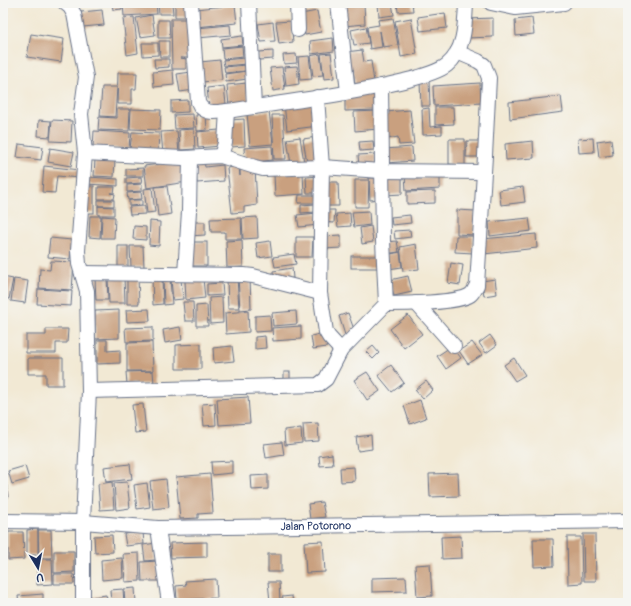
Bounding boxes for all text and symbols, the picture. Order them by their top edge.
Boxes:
street label: Jalan Potorono [280,519,351,533]
north arrow [18,548,58,588]
text: U [35,570,44,584]

